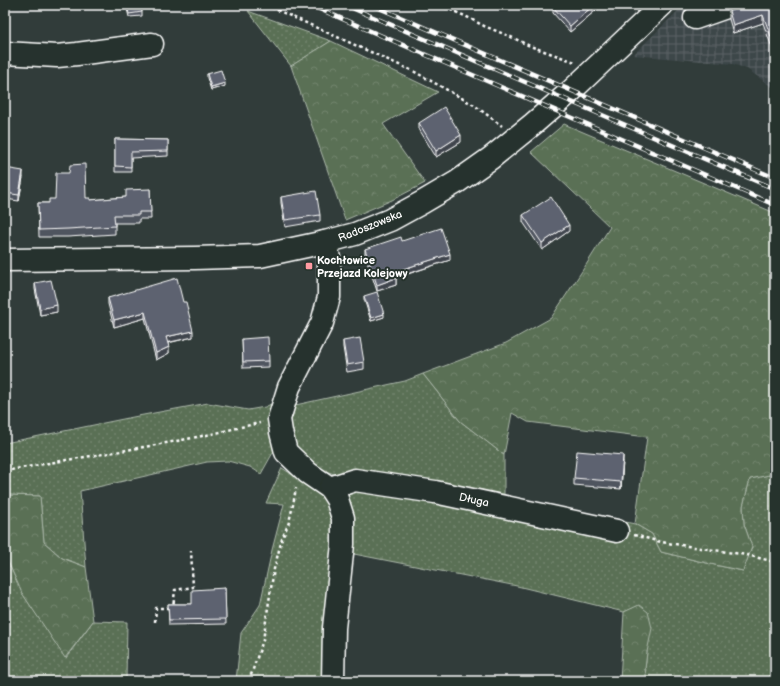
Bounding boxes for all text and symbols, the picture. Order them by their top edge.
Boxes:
street label: Radoszowska [336,207,404,245]
place label: Kochłowice Przejazd Kolejowy [317,254,408,280]
marker: Kochłowice Przejazd Kolejowy [304,261,314,271]
street label: Długa [458,491,490,509]

